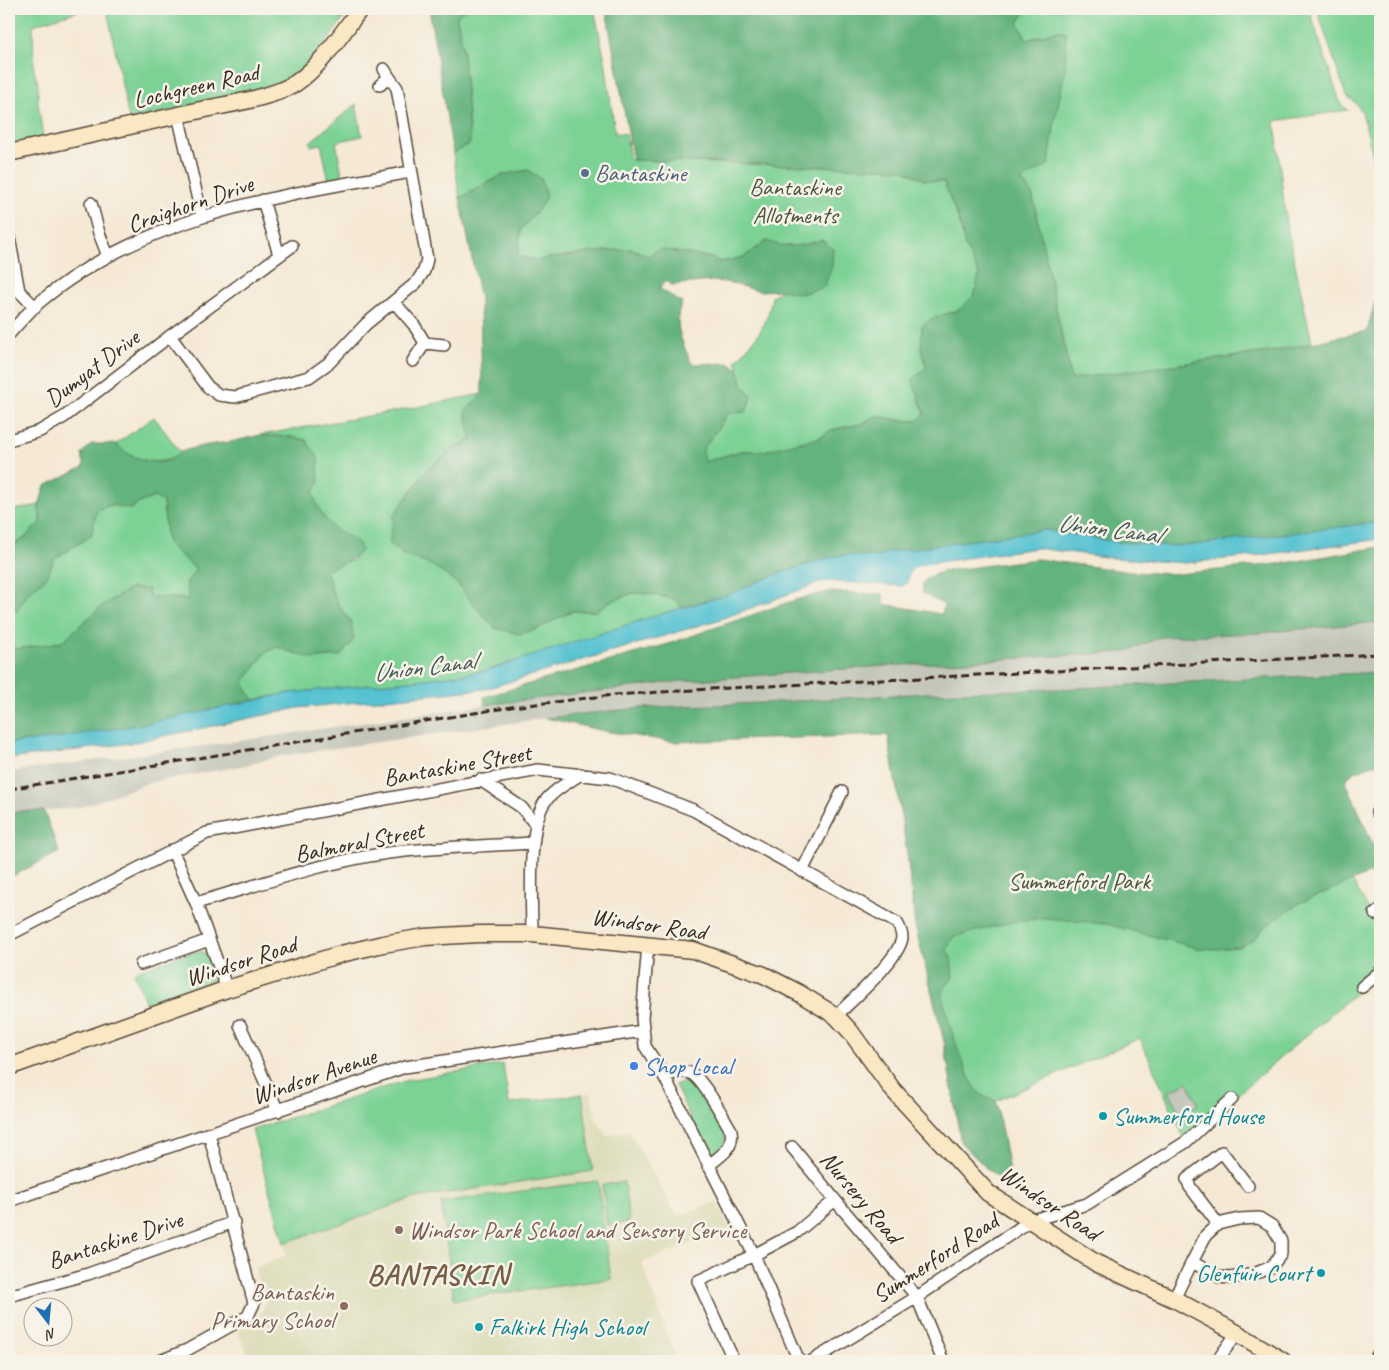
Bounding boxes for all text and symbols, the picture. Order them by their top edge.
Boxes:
street label: Lochgreen Road [130,56,265,115]
place label: Bantaskine [595,158,689,188]
marker: Bantaskine [579,167,591,179]
street label: Craighorn Drive [123,168,259,239]
park label: Bantaskine Allotments [749,172,843,230]
street label: Dumyat Drive [39,321,147,413]
water label: Union Canal [1056,507,1170,552]
water label: Union Canal [371,644,486,689]
street label: Bantaskine Street [381,737,535,793]
street label: Balmoral Street [292,814,428,869]
park label: Summerford Park [1008,866,1152,896]
street label: Windsor Road [590,901,711,947]
street label: Windsor Road [182,928,304,993]
street label: Windsor Avenue [248,1040,382,1111]
place label: Shop Local [644,1051,736,1081]
marker: Shop Local [628,1060,640,1072]
place label: Summerford House [1113,1101,1266,1131]
marker: Summerford House [1097,1110,1109,1122]
street label: Nursery Road [814,1145,911,1252]
street label: Windsor Road [994,1158,1109,1250]
street label: Bantaskine Drive [44,1203,188,1276]
street label: Summerford Road [866,1204,1007,1310]
place label: Windsor Park School and Sensory Service [409,1215,748,1245]
marker: Windsor Park School and Sensory Service [393,1224,405,1236]
district label: BANTASKIN [367,1256,513,1293]
place label: Glenfuir Court [1196,1258,1314,1288]
marker: Glenfuir Court [1315,1267,1327,1279]
place label: Bantaskin Primary School [211,1277,338,1335]
north arrow [22,1298,72,1348]
marker: Bantaskin Primary School [338,1300,350,1312]
place label: Falkirk High School [489,1312,649,1342]
marker: Falkirk High School [473,1321,485,1333]
text: N [43,1325,58,1344]

